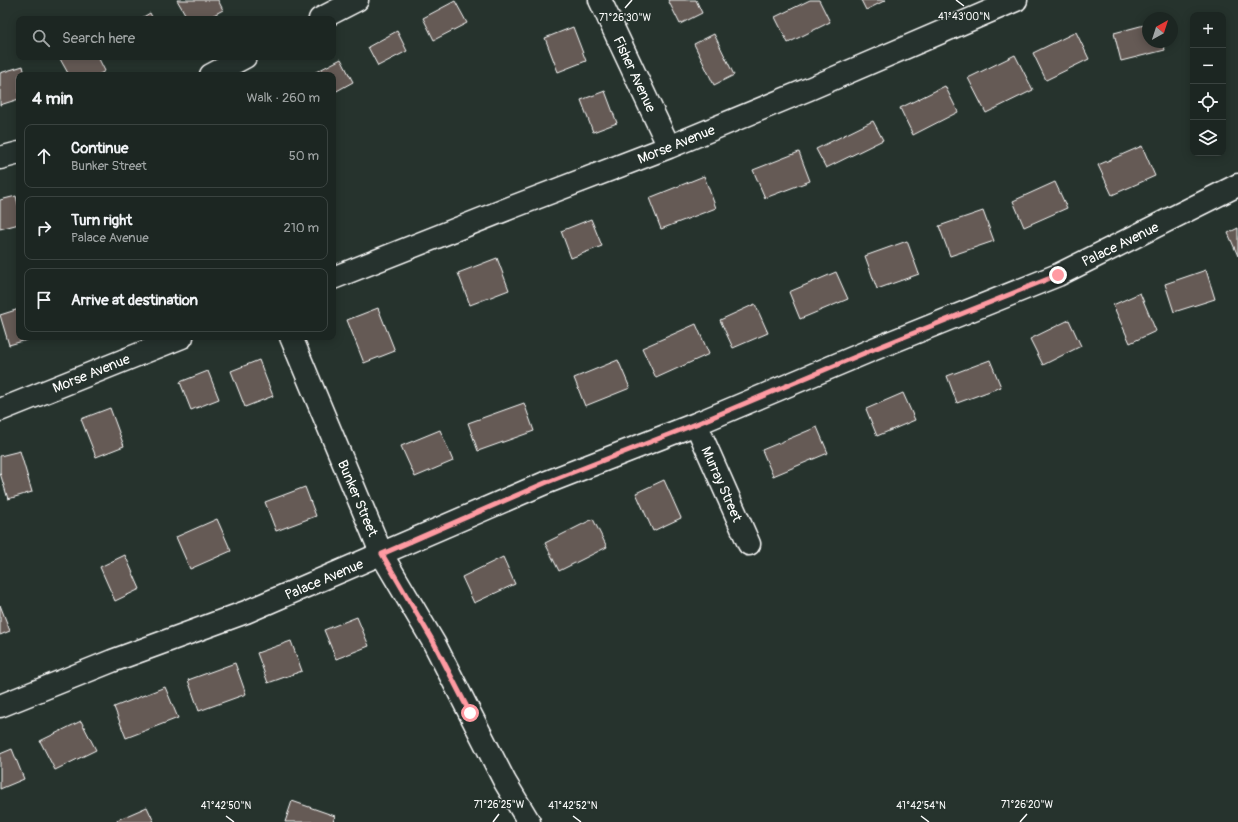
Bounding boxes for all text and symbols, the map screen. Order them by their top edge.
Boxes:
text: 41°43'00"N [938,11,990,23]
text: 71°26'30"W [599,12,651,24]
north arrow [1142,12,1178,48]
map controls [1190,12,1226,156]
button: + [1190,12,1226,48]
search box [16,16,336,60]
icon: search [30,27,52,49]
text: Search here [62,29,135,48]
street label: Fisher Avenue [610,34,660,115]
button: − [1190,48,1226,84]
button: locate [1190,84,1226,120]
text: 4 min [32,88,73,109]
text: Walk · 260 m [246,90,320,106]
button: layers [1190,120,1226,156]
street label: Morse Avenue [635,121,717,168]
text: Continue [71,139,129,158]
icon: ahead [33,145,55,167]
text: 50 m [289,148,319,164]
text: Bunker Street [71,158,147,174]
text: Turn right [71,211,132,230]
icon: right [33,217,55,239]
street label: Palace Avenue [1079,218,1162,270]
text: 210 m [283,220,319,236]
text: Palace Avenue [71,230,149,246]
route end [1049,266,1067,284]
icon: arrive [33,289,55,311]
text: Arrive at destination [71,291,198,310]
street label: Morse Avenue [50,350,132,397]
street label: Murray Street [697,444,746,525]
street label: Bunker Street [334,457,381,539]
street label: Palace Avenue [282,555,366,604]
route start [461,704,479,722]
text: 71°26'25"W [474,799,525,811]
text: 71°26'20"W [1001,799,1053,811]
text: 41°42'50"N [201,800,252,812]
text: 41°42'52"N [548,800,598,812]
text: 41°42'54"N [896,800,946,812]

